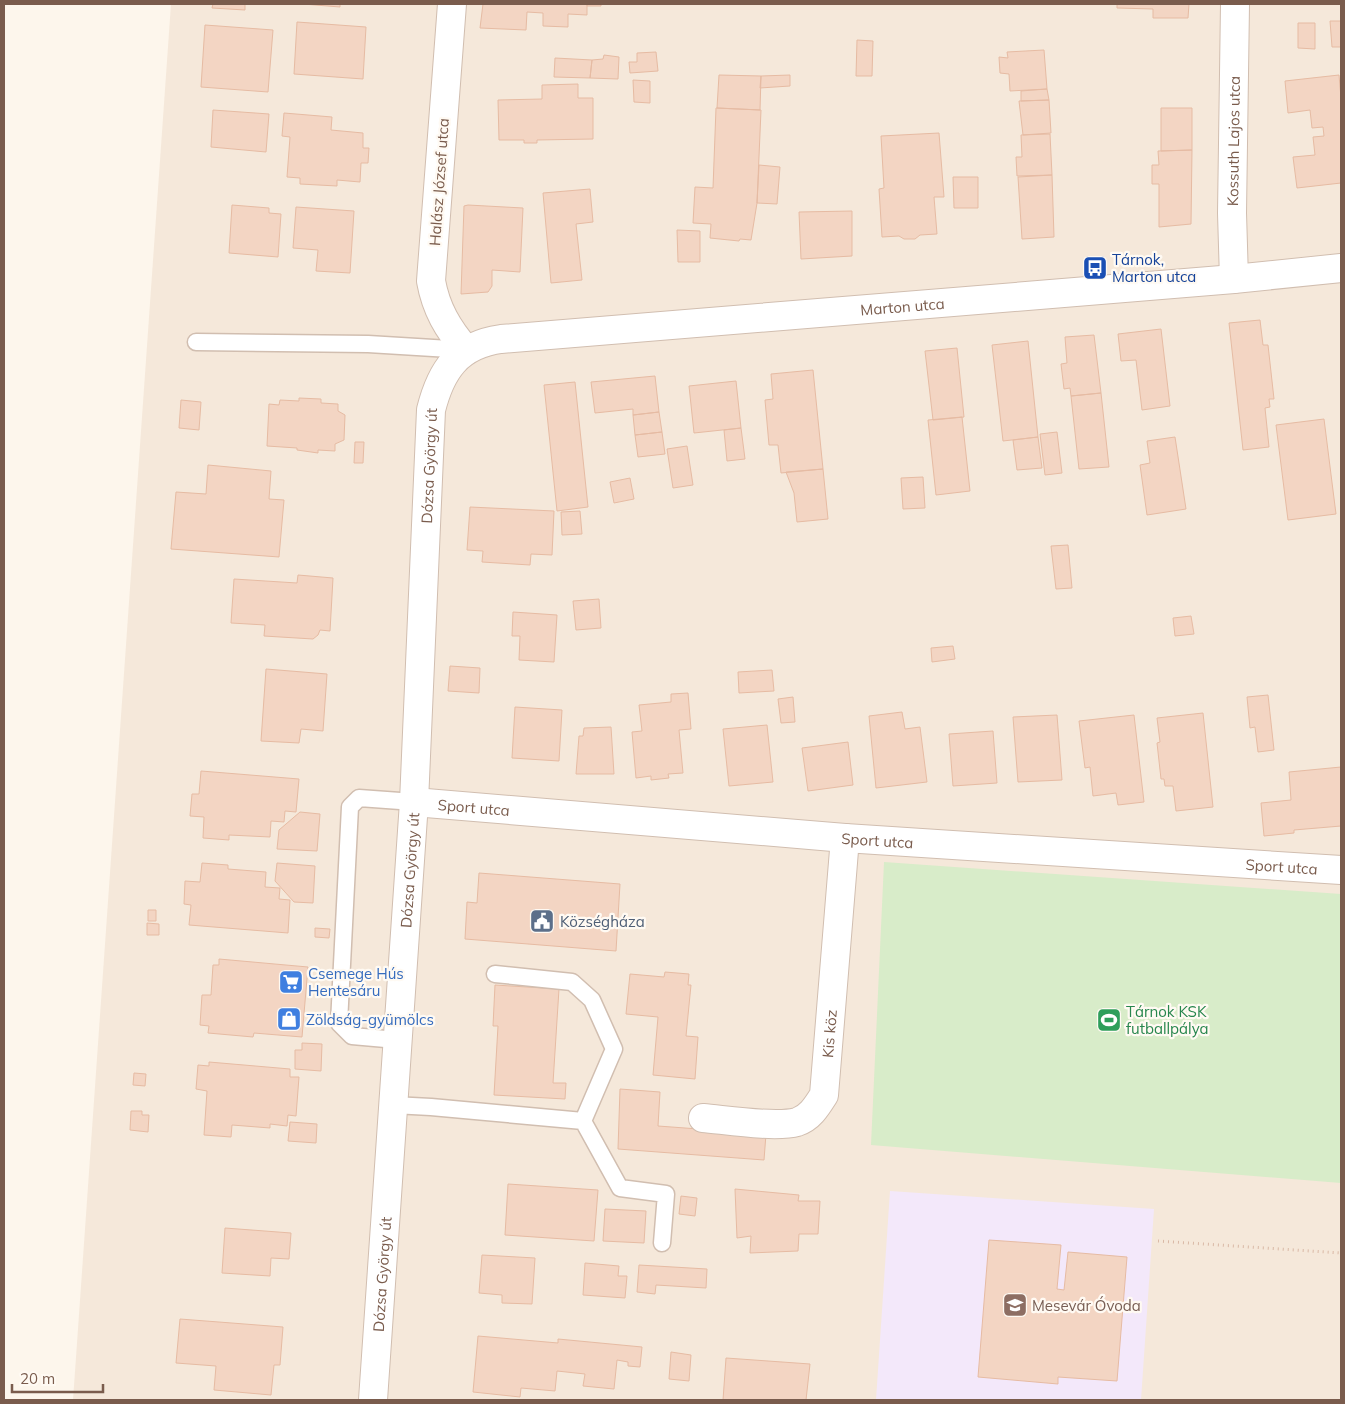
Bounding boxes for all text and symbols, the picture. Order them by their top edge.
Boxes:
street label: Kossuth Lajos utca [1223,76,1243,206]
street label: Halász József utca [425,117,453,247]
place label: Tárnok, Marton utca [1112,250,1196,286]
bus stop icon: Tárnok, Marton utca [1082,255,1108,281]
street label: Marton utca [860,293,945,319]
street label: Dózsa György út [417,408,441,524]
street label: Sport utca [437,795,511,819]
street label: Dózsa György út [396,812,423,928]
street label: Sport utca [841,828,914,852]
street label: Sport utca [1245,854,1318,878]
public building icon: Községháza [529,908,555,934]
place label: Községháza [560,912,645,931]
place label: Csemege Hús Hentesáru [308,964,404,1000]
supermarket icon: Csemege Hús Hentesáru [278,969,304,995]
place label: Tárnok KSK futballpálya [1126,1002,1209,1038]
shop icon: Zöldság-gyümölcs [276,1006,302,1032]
sports icon: Tárnok KSK futballpálya [1096,1007,1122,1033]
street label: Kis köz [818,1009,840,1058]
place label: Zöldság-gyümölcs [306,1010,434,1029]
street label: Dózsa György út [368,1216,395,1333]
school or university icon: Mesevár Óvoda [1002,1292,1028,1318]
place label: Mesevár Óvoda [1032,1296,1141,1315]
scale bar [12,1362,104,1394]
text: 20 m [20,1369,55,1388]

